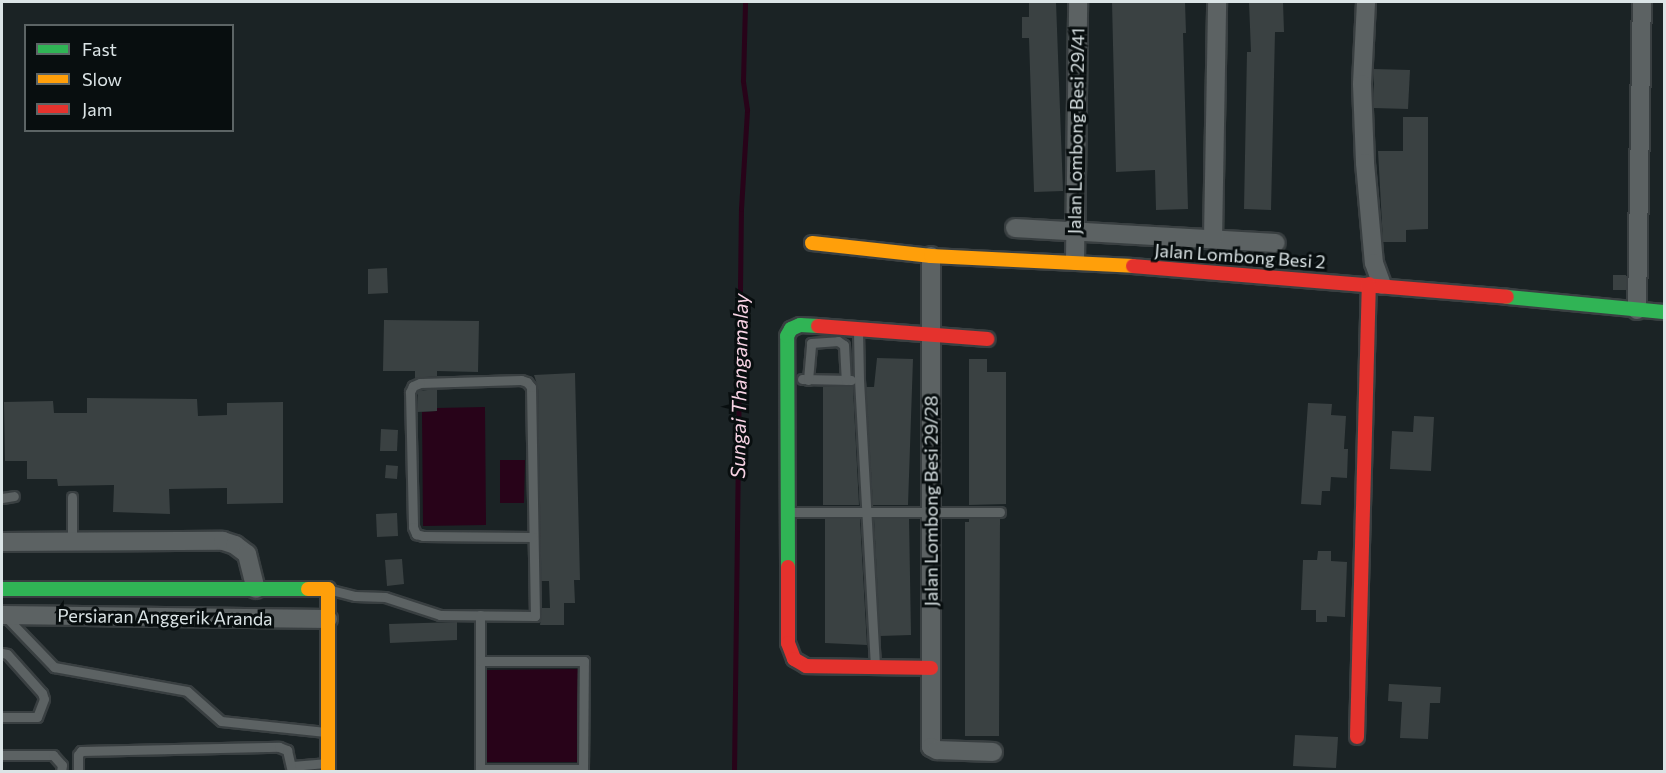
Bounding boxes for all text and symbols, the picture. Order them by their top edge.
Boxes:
legend [24,24,234,132]
street label: Jalan Lombong Besi 29/41 [1063,28,1089,234]
text: Fast [82,38,117,60]
text: Slow [82,68,122,90]
text: Jam [82,98,112,120]
street label: Jalan Lombong Besi 2 [1154,239,1326,273]
water label: Sungai Thangamalay [725,293,753,479]
street label: Jalan Lombong Besi 29/28 [920,396,942,606]
street label: Persiaran Anggerik Aranda [57,604,273,630]

